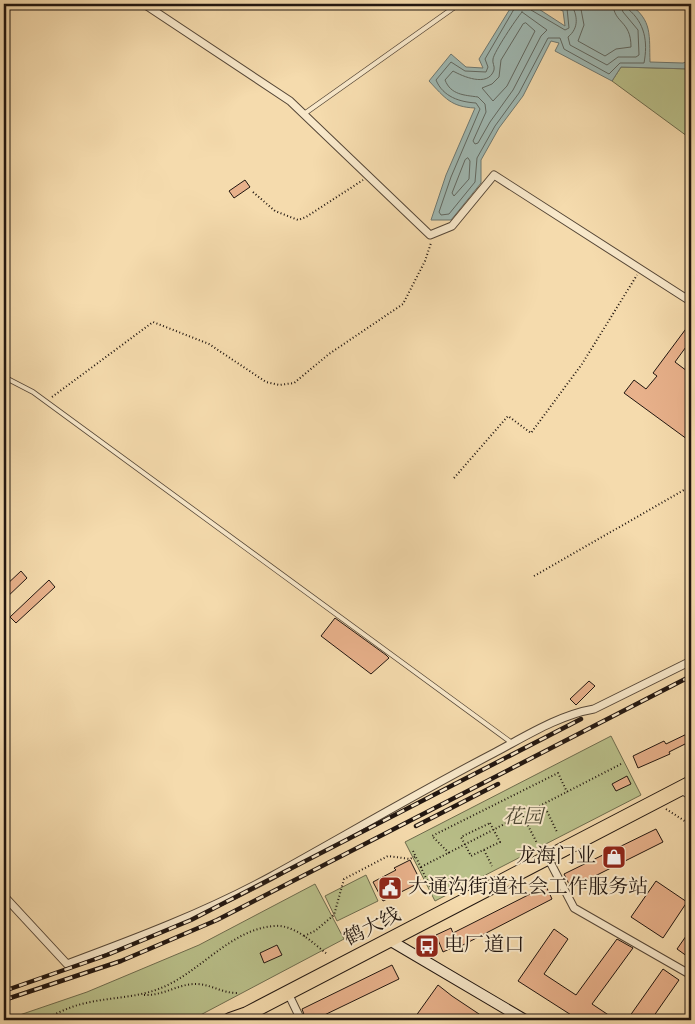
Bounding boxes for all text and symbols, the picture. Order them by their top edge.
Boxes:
park label: 花园 [503,804,546,833]
place label: 龙海门业 [516,843,596,872]
shop icon: 龙海门业 [601,844,627,870]
place label: 大通沟街道社会工作服务站 [408,874,648,903]
public building icon: 大通沟街道社会工作服务站 [377,875,403,901]
street label: 鹤大线 [340,901,406,955]
place label: 电厂道口 [444,932,524,961]
bus stop icon: 电厂道口 [414,933,440,959]

